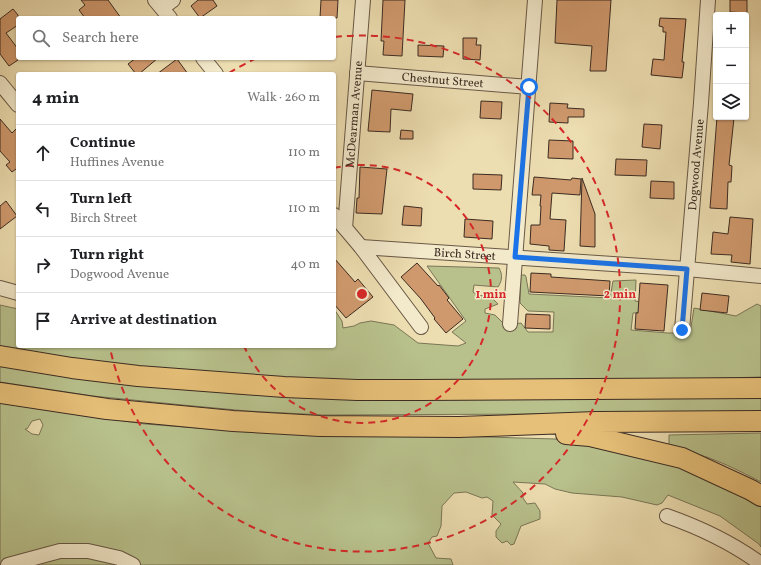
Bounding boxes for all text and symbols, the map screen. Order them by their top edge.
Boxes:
map controls [713,12,749,120]
button: + [713,12,749,48]
search box [16,16,336,60]
icon: search [30,27,52,49]
text: Search here [62,28,139,49]
button: − [713,48,749,84]
street label: McDearman Avenue [343,60,367,169]
street label: Chestnut Street [401,70,484,92]
route start [520,78,538,96]
button: layers [713,84,749,120]
text: 4 min [32,87,79,110]
text: Walk · 260 m [247,89,320,107]
street label: Dogwood Avenue [685,118,709,211]
text: Continue [70,133,135,154]
icon: ahead [32,142,54,164]
text: 110 m [288,144,320,162]
text: Huffines Avenue [70,154,164,172]
text: Turn left [70,189,132,210]
icon: left [32,198,54,220]
text: 110 m [288,200,320,218]
text: Birch Street [70,210,137,228]
text: Turn right [70,245,144,266]
street label: Birch Street [433,245,496,265]
icon: right [32,254,54,276]
text: 40 m [291,256,320,274]
text: Dogwood Avenue [70,266,169,284]
centre of rings [355,287,369,301]
text: 1 min [476,287,507,303]
text: 2 min [604,287,636,303]
icon: arrive [32,310,54,332]
text: Arrive at destination [70,310,217,331]
route end [673,321,691,339]

